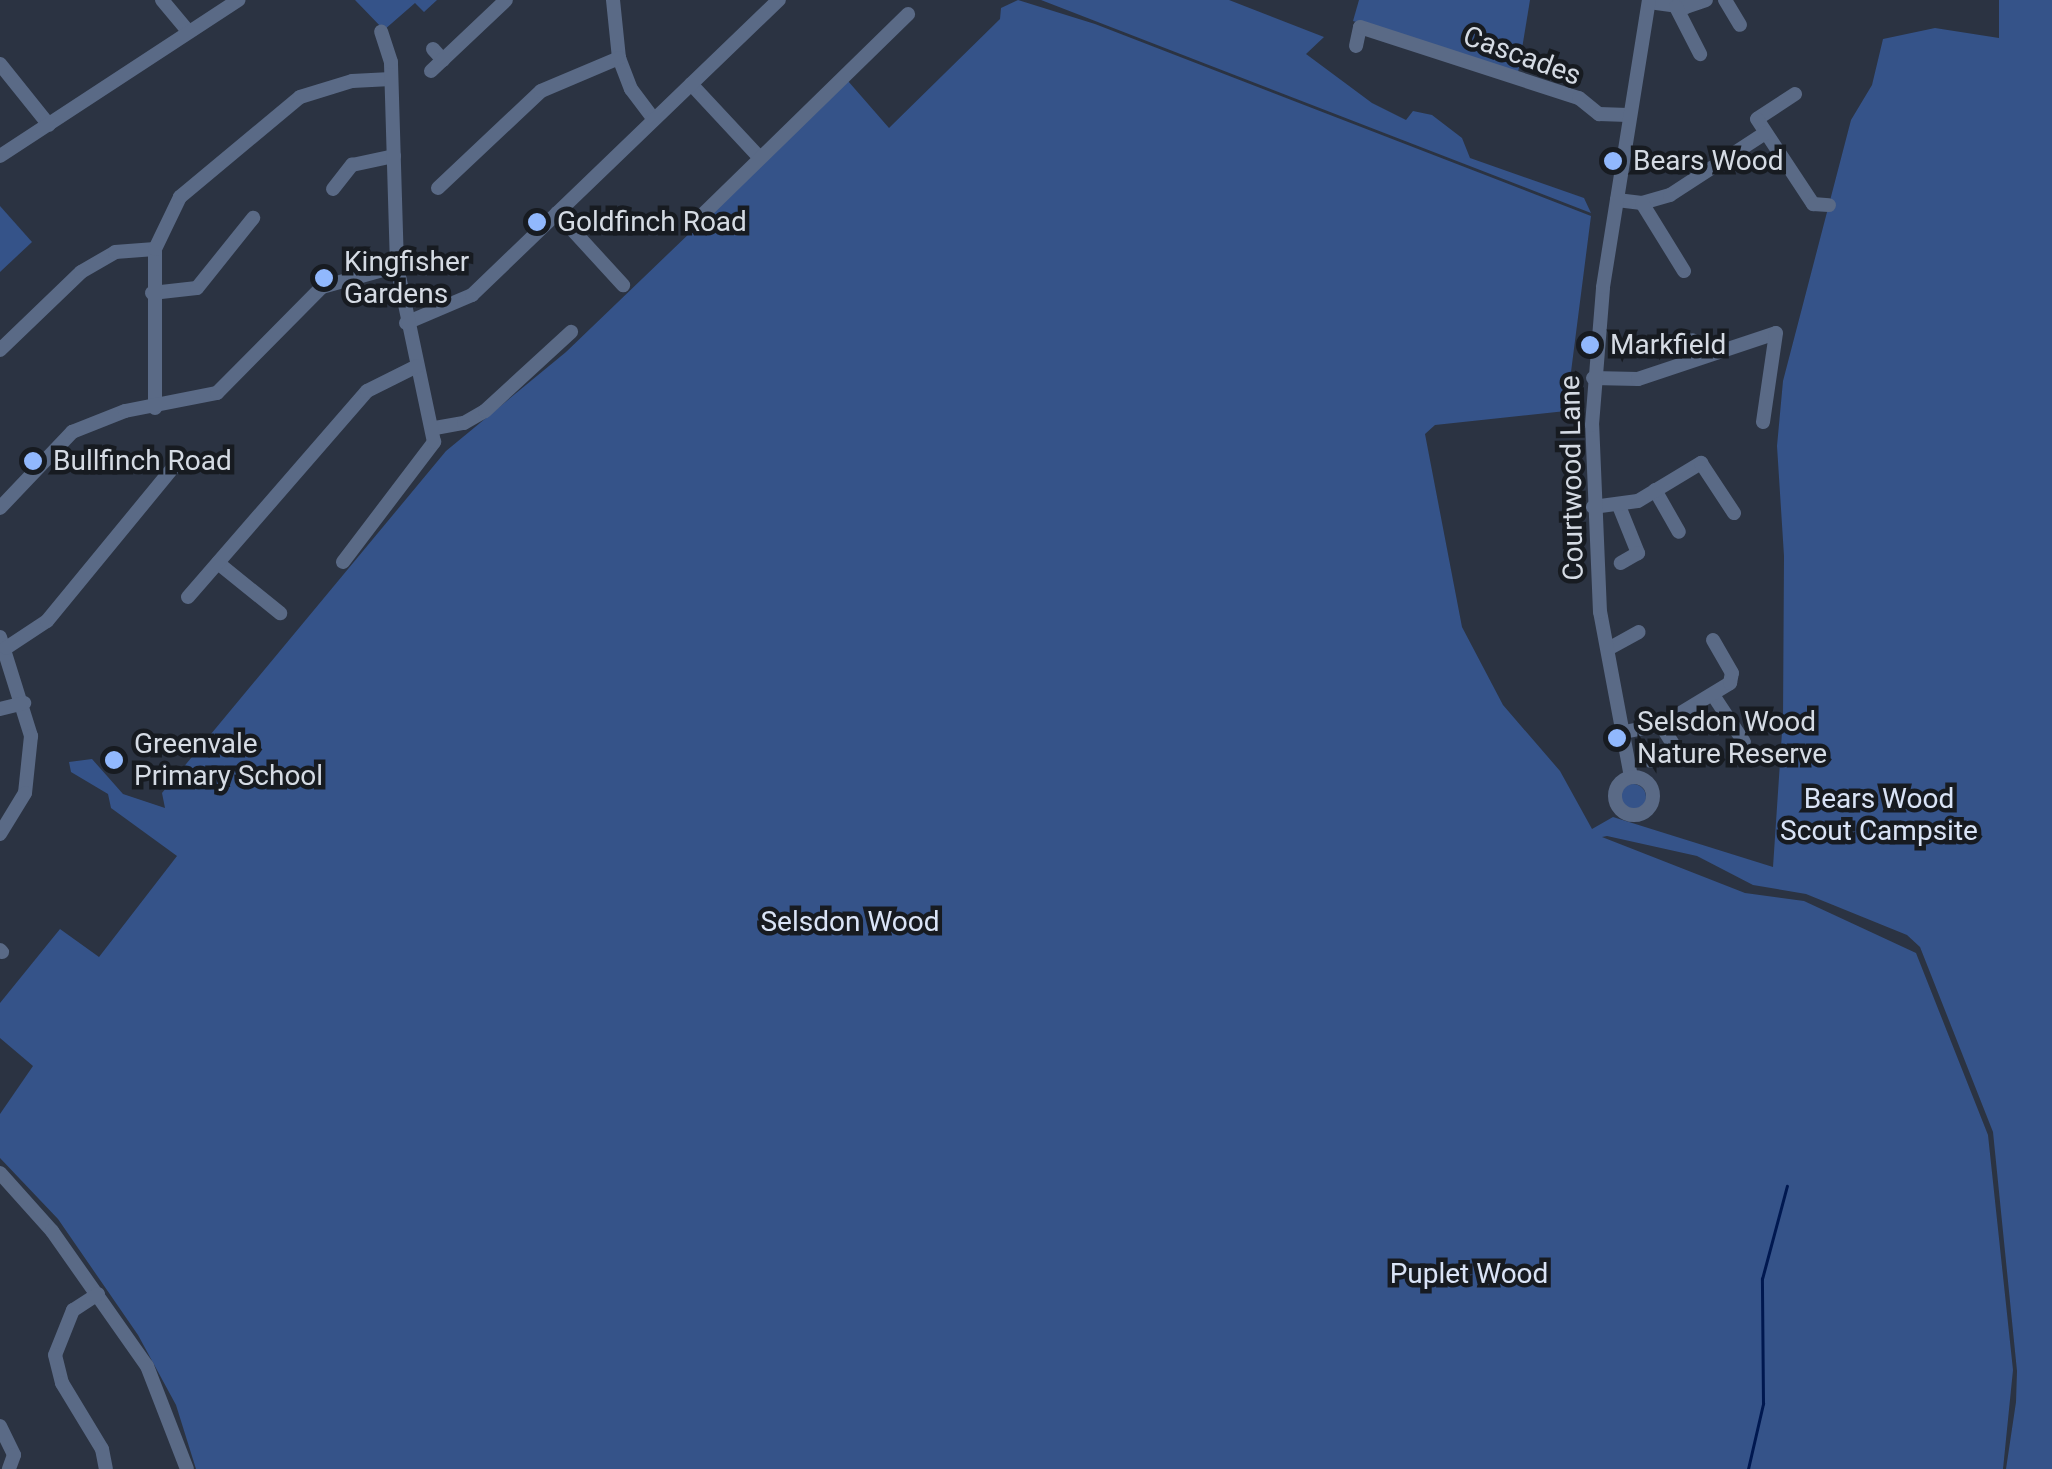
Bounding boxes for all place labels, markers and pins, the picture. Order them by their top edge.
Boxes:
place label: Bears Wood [1633,144,1784,178]
marker: Bears Wood [1602,150,1624,172]
place label: Goldfinch Road [557,205,747,239]
marker: Goldfinch Road [526,211,548,233]
place label: Kingfisher Gardens [344,245,469,311]
marker: Kingfisher Gardens [313,267,335,289]
place label: Markfield [1610,328,1726,362]
marker: Markfield [1579,334,1601,356]
place label: Bullfinch Road [53,444,232,478]
marker: Bullfinch Road [22,450,44,472]
place label: Selsdon Wood Nature Reserve [1637,705,1827,771]
place label: Greenvale Primary School [134,727,323,793]
marker: Selsdon Wood Nature Reserve [1606,727,1628,749]
marker: Greenvale Primary School [103,749,125,771]

